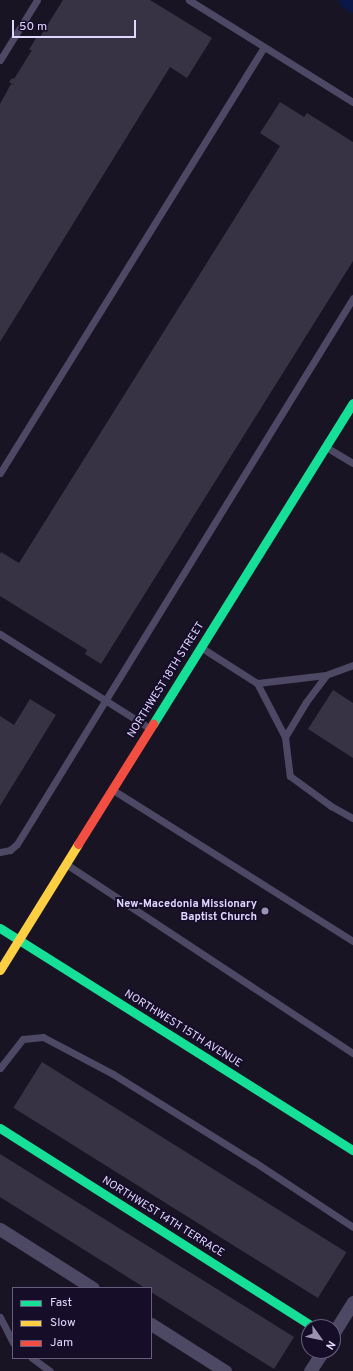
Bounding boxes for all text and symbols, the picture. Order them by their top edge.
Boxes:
scale bar [14,12,138,38]
text: 50 m [19,19,47,35]
street label: NORTHWEST 18TH STREET [125,619,207,741]
place label: New-Macedonia Missionary Baptist Church [116,898,257,924]
marker: New-Macedonia Missionary Baptist Church [260,906,270,916]
street label: NORTHWEST 15TH AVENUE [121,987,245,1071]
street label: NORTHWEST 14TH TERRACE [99,1174,227,1260]
legend [12,1287,152,1359]
text: Fast [50,1295,72,1311]
text: Slow [50,1315,76,1331]
north arrow [301,1319,341,1359]
text: Jam [50,1335,73,1351]
text: N [322,1338,338,1352]

